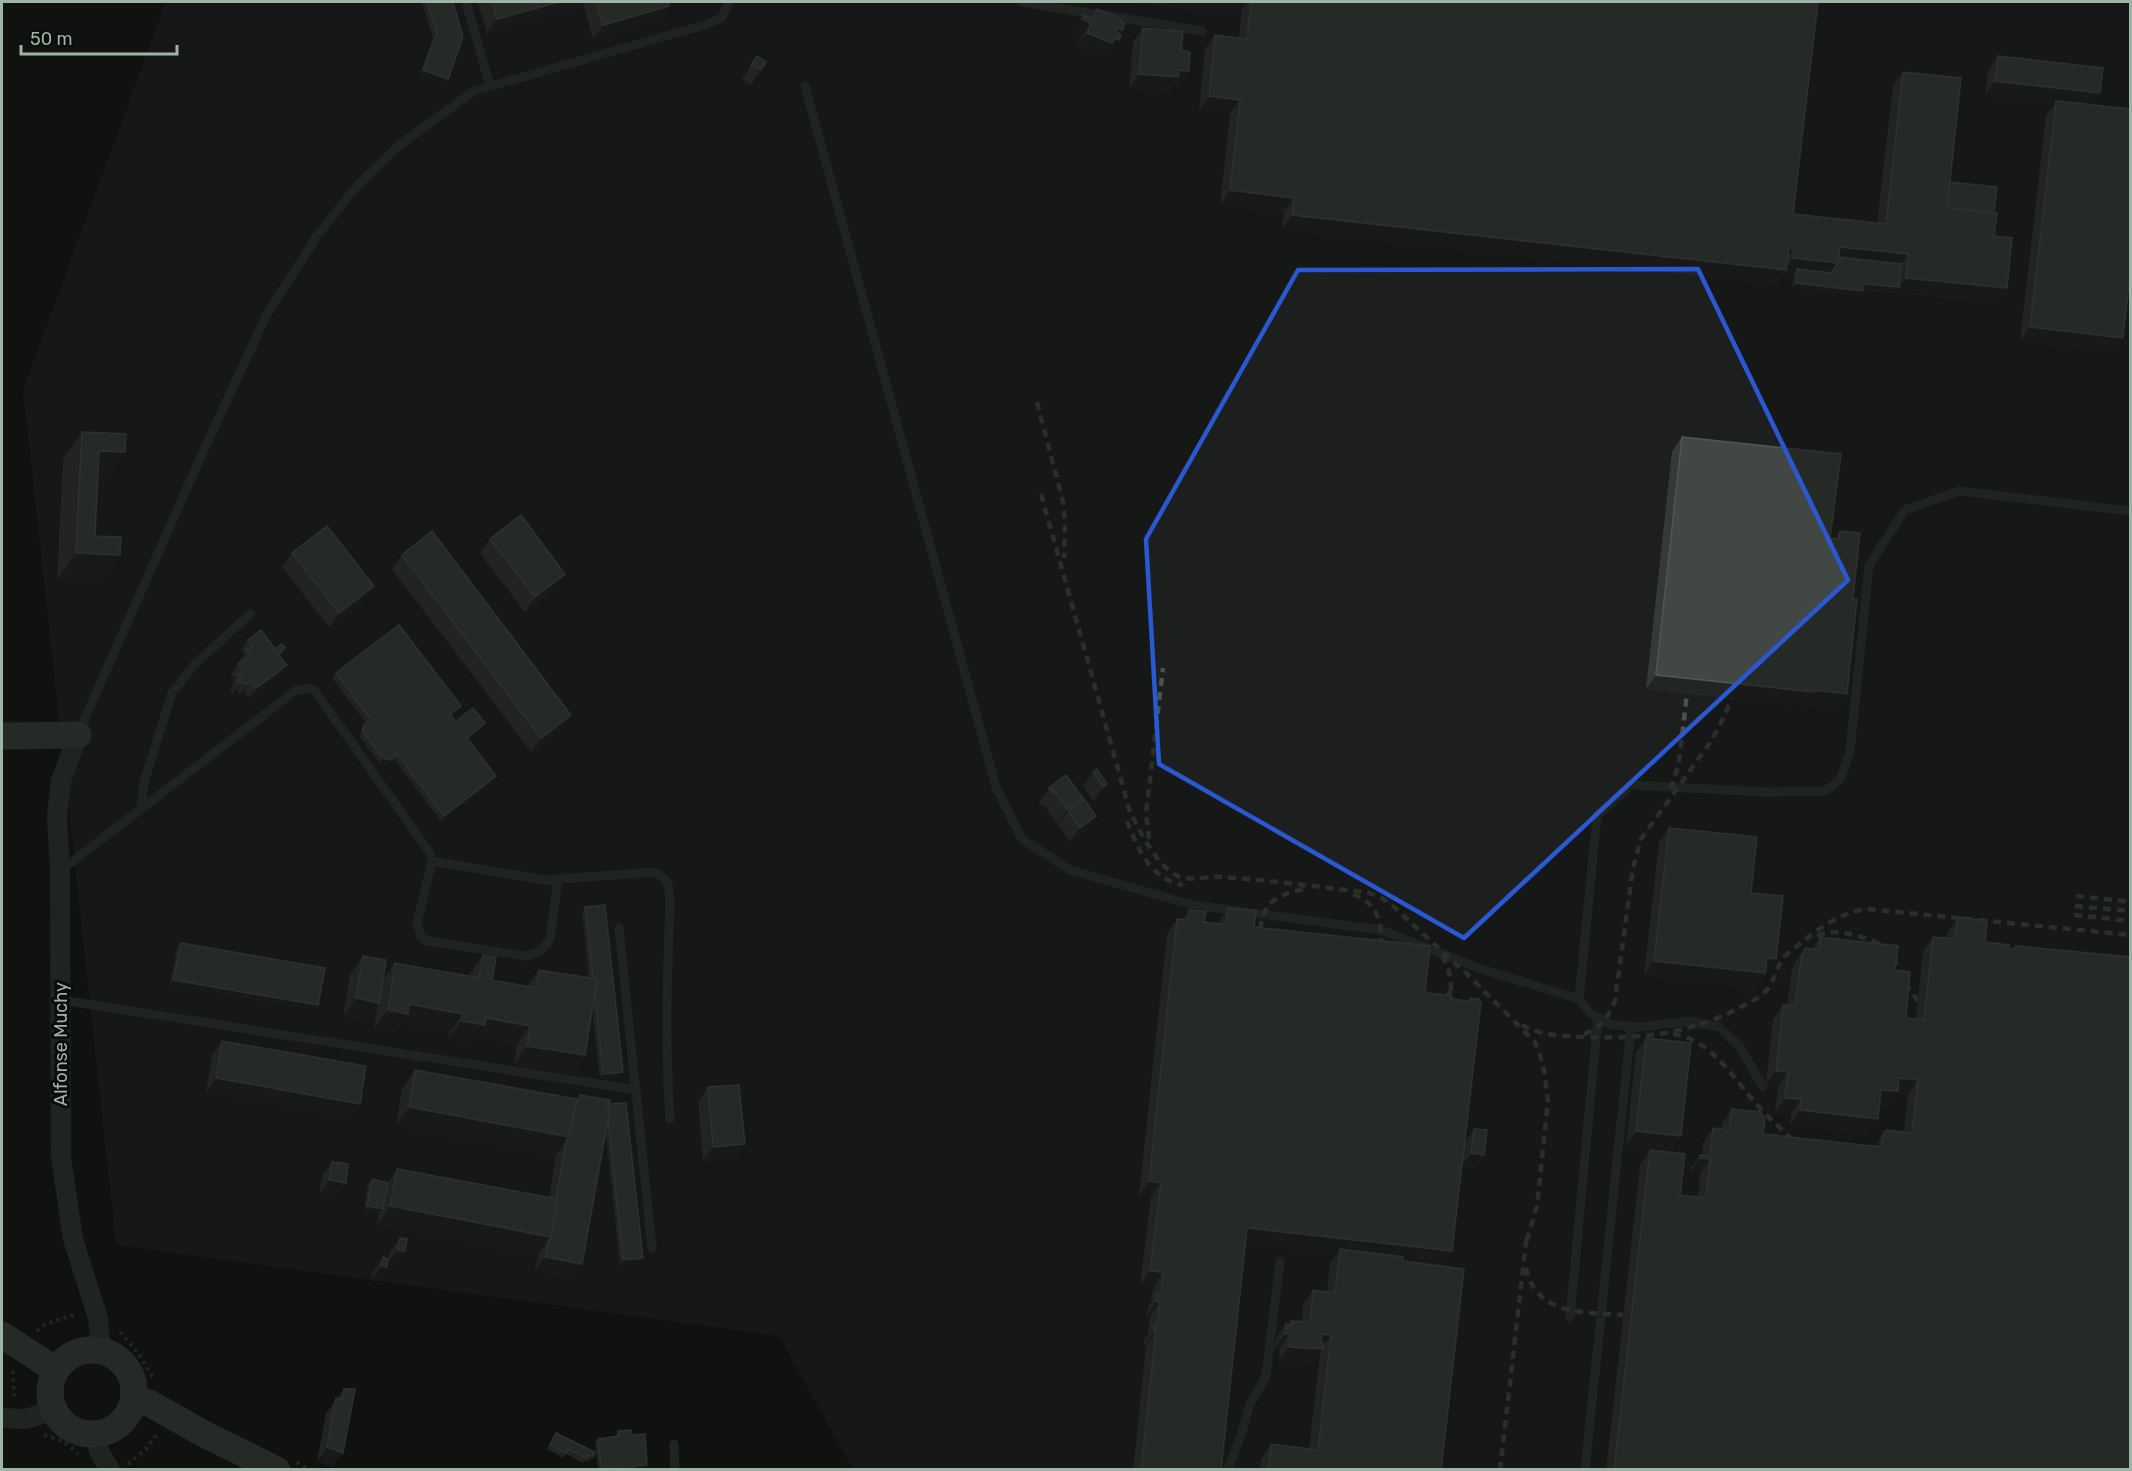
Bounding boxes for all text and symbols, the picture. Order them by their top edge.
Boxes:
scale bar [21,18,177,56]
text: 50 m [30,28,73,50]
street label: Alfonse Muchy [50,982,72,1106]

